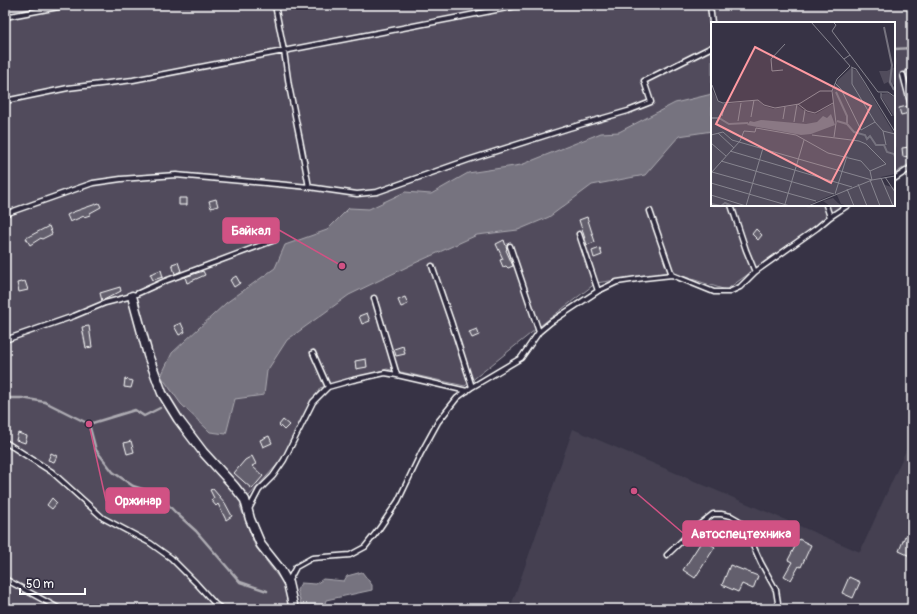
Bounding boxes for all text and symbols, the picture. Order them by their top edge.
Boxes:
inset map [711,22,895,206]
callout: Байкал [223,218,279,243]
text: Байкал [231,223,271,239]
callout: Оржинар [106,488,169,513]
text: Оржинар [114,493,162,509]
callout: Автоспецтехника [683,521,799,546]
text: Автоспецтехника [691,526,791,542]
scale bar [20,570,85,596]
text: 50 m [26,577,54,592]

